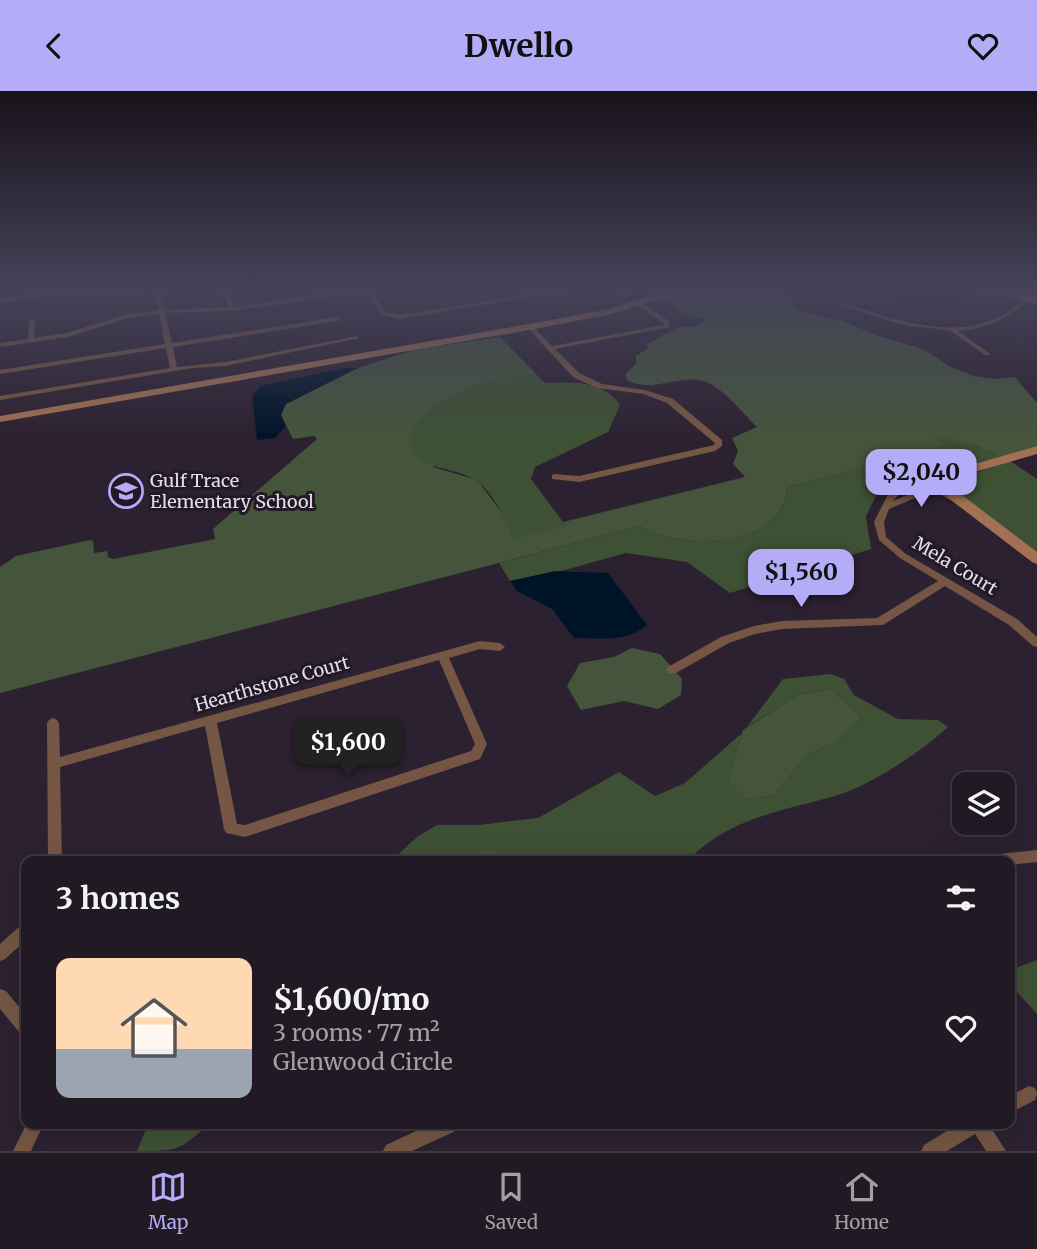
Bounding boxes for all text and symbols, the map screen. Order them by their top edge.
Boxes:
text: Dwello [464,26,573,66]
icon: back [35,27,73,65]
icon: heart [964,27,1002,65]
pin: $2,040 [864,449,978,509]
text: $2,040 [882,457,960,486]
place label: Gulf Trace Elementary School [150,469,314,513]
school or university icon: Gulf Trace Elementary School [107,472,145,510]
street label: Mela Court [909,531,1002,600]
pin: $1,560 [744,549,858,609]
text: $1,560 [764,557,838,586]
street label: Hearthstone Court [192,650,352,717]
pin: $1,600 [291,719,405,779]
text: $1,600 [310,727,386,756]
map controls [952,772,1015,835]
button: layers [952,772,1015,835]
text: 3 homes [56,879,180,917]
icon: filters [942,879,980,917]
text: $1,600/mo [273,980,429,1018]
icon: home [112,986,196,1070]
icon: heart [942,1009,980,1047]
text: 3 rooms · 77 m² [273,1018,440,1047]
text: Glenwood Circle [273,1047,453,1076]
tab: Map [148,1168,188,1234]
tab: Saved [484,1168,538,1234]
tab: Home [834,1168,889,1234]

